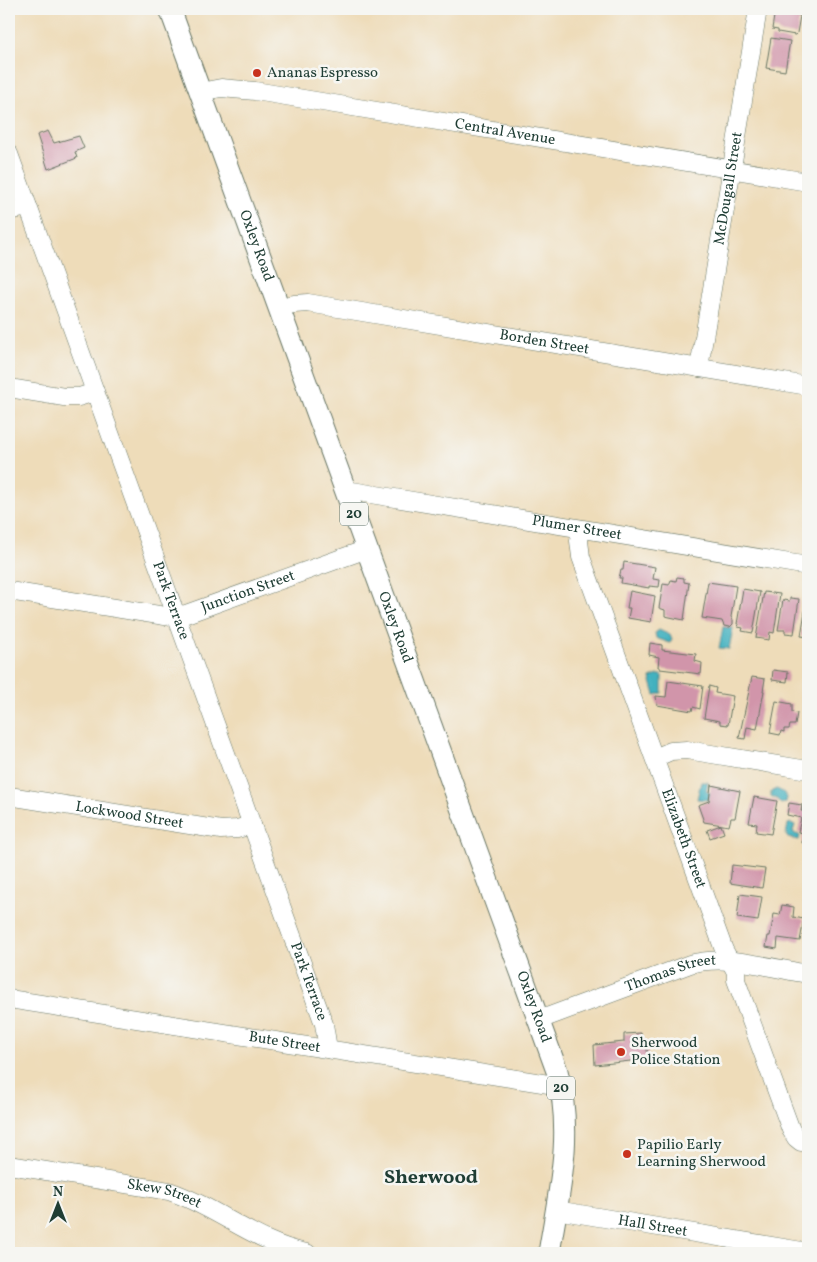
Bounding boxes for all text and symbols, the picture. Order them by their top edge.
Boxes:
place label: Ananas Espresso [267,63,378,84]
marker: Ananas Espresso [251,67,263,79]
street label: Central Avenue [453,114,557,151]
street label: McDougall Street [709,130,748,247]
street label: Oxley Road [234,207,279,285]
street label: Borden Street [498,324,591,360]
road number: 20 [340,502,368,526]
street label: Plumer Street [530,510,623,546]
street label: Park Terrace [147,558,195,643]
street label: Junction Street [198,565,298,618]
street label: Oxley Road [373,588,418,666]
street label: Elizabeth Street [656,786,711,892]
street label: Lockwood Street [74,796,185,834]
street label: Park Terrace [285,939,332,1024]
street label: Thomas Street [622,950,716,998]
street label: Oxley Road [511,968,556,1046]
street label: Bute Street [247,1026,322,1058]
place label: Sherwood Police Station [631,1033,721,1071]
marker: Sherwood Police Station [615,1046,627,1058]
road number: 20 [547,1076,575,1100]
place label: Papilio Early Learning Sherwood [637,1135,766,1173]
marker: Papilio Early Learning Sherwood [621,1148,633,1160]
district label: Sherwood [384,1164,478,1192]
street label: Skew Street [125,1174,205,1214]
north arrow [32,1180,82,1230]
text: N [53,1183,63,1202]
street label: Hall Street [616,1210,689,1242]

